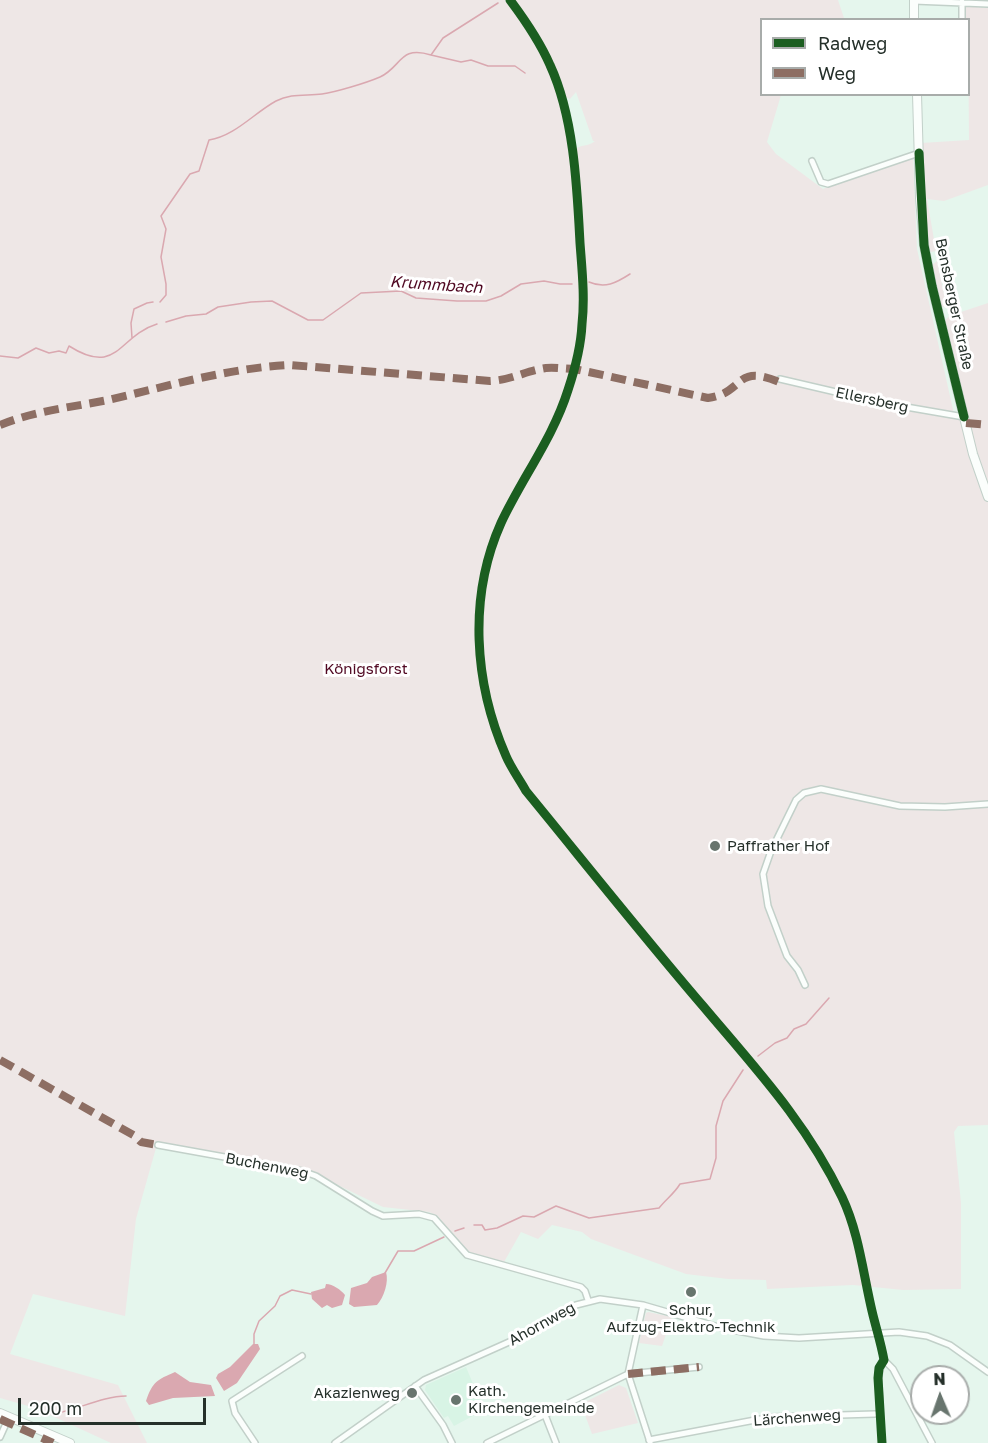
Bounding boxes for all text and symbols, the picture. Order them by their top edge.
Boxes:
legend [760,18,970,96]
text: Radweg [818,32,887,54]
text: Weg [818,62,856,84]
street label: Bensberger Straße [931,237,977,371]
water label: Krummbach [389,272,483,298]
street label: Ellersberg [834,384,910,416]
park label: Königsforst [324,660,408,678]
place label: Paffrather Hof [727,837,830,855]
marker: Paffrather Hof [708,839,722,853]
street label: Buchenweg [224,1149,310,1183]
marker: Schur, Aufzug-Elektro-Technik [684,1285,698,1299]
street label: Ahornweg [506,1298,578,1350]
place label: Schur, Aufzug-Elektro-Technik [607,1301,775,1336]
north arrow [910,1365,970,1425]
text: N [933,1369,946,1389]
place label: Kath. Kirchengemeinde [468,1382,594,1417]
place label: Akazienweg [314,1384,400,1402]
scale bar [21,1386,208,1424]
marker: Akazienweg [405,1386,419,1400]
marker: Kath. Kirchengemeinde [449,1393,463,1407]
text: 200 m [29,1397,82,1419]
street label: Lärchenweg [752,1406,842,1430]

